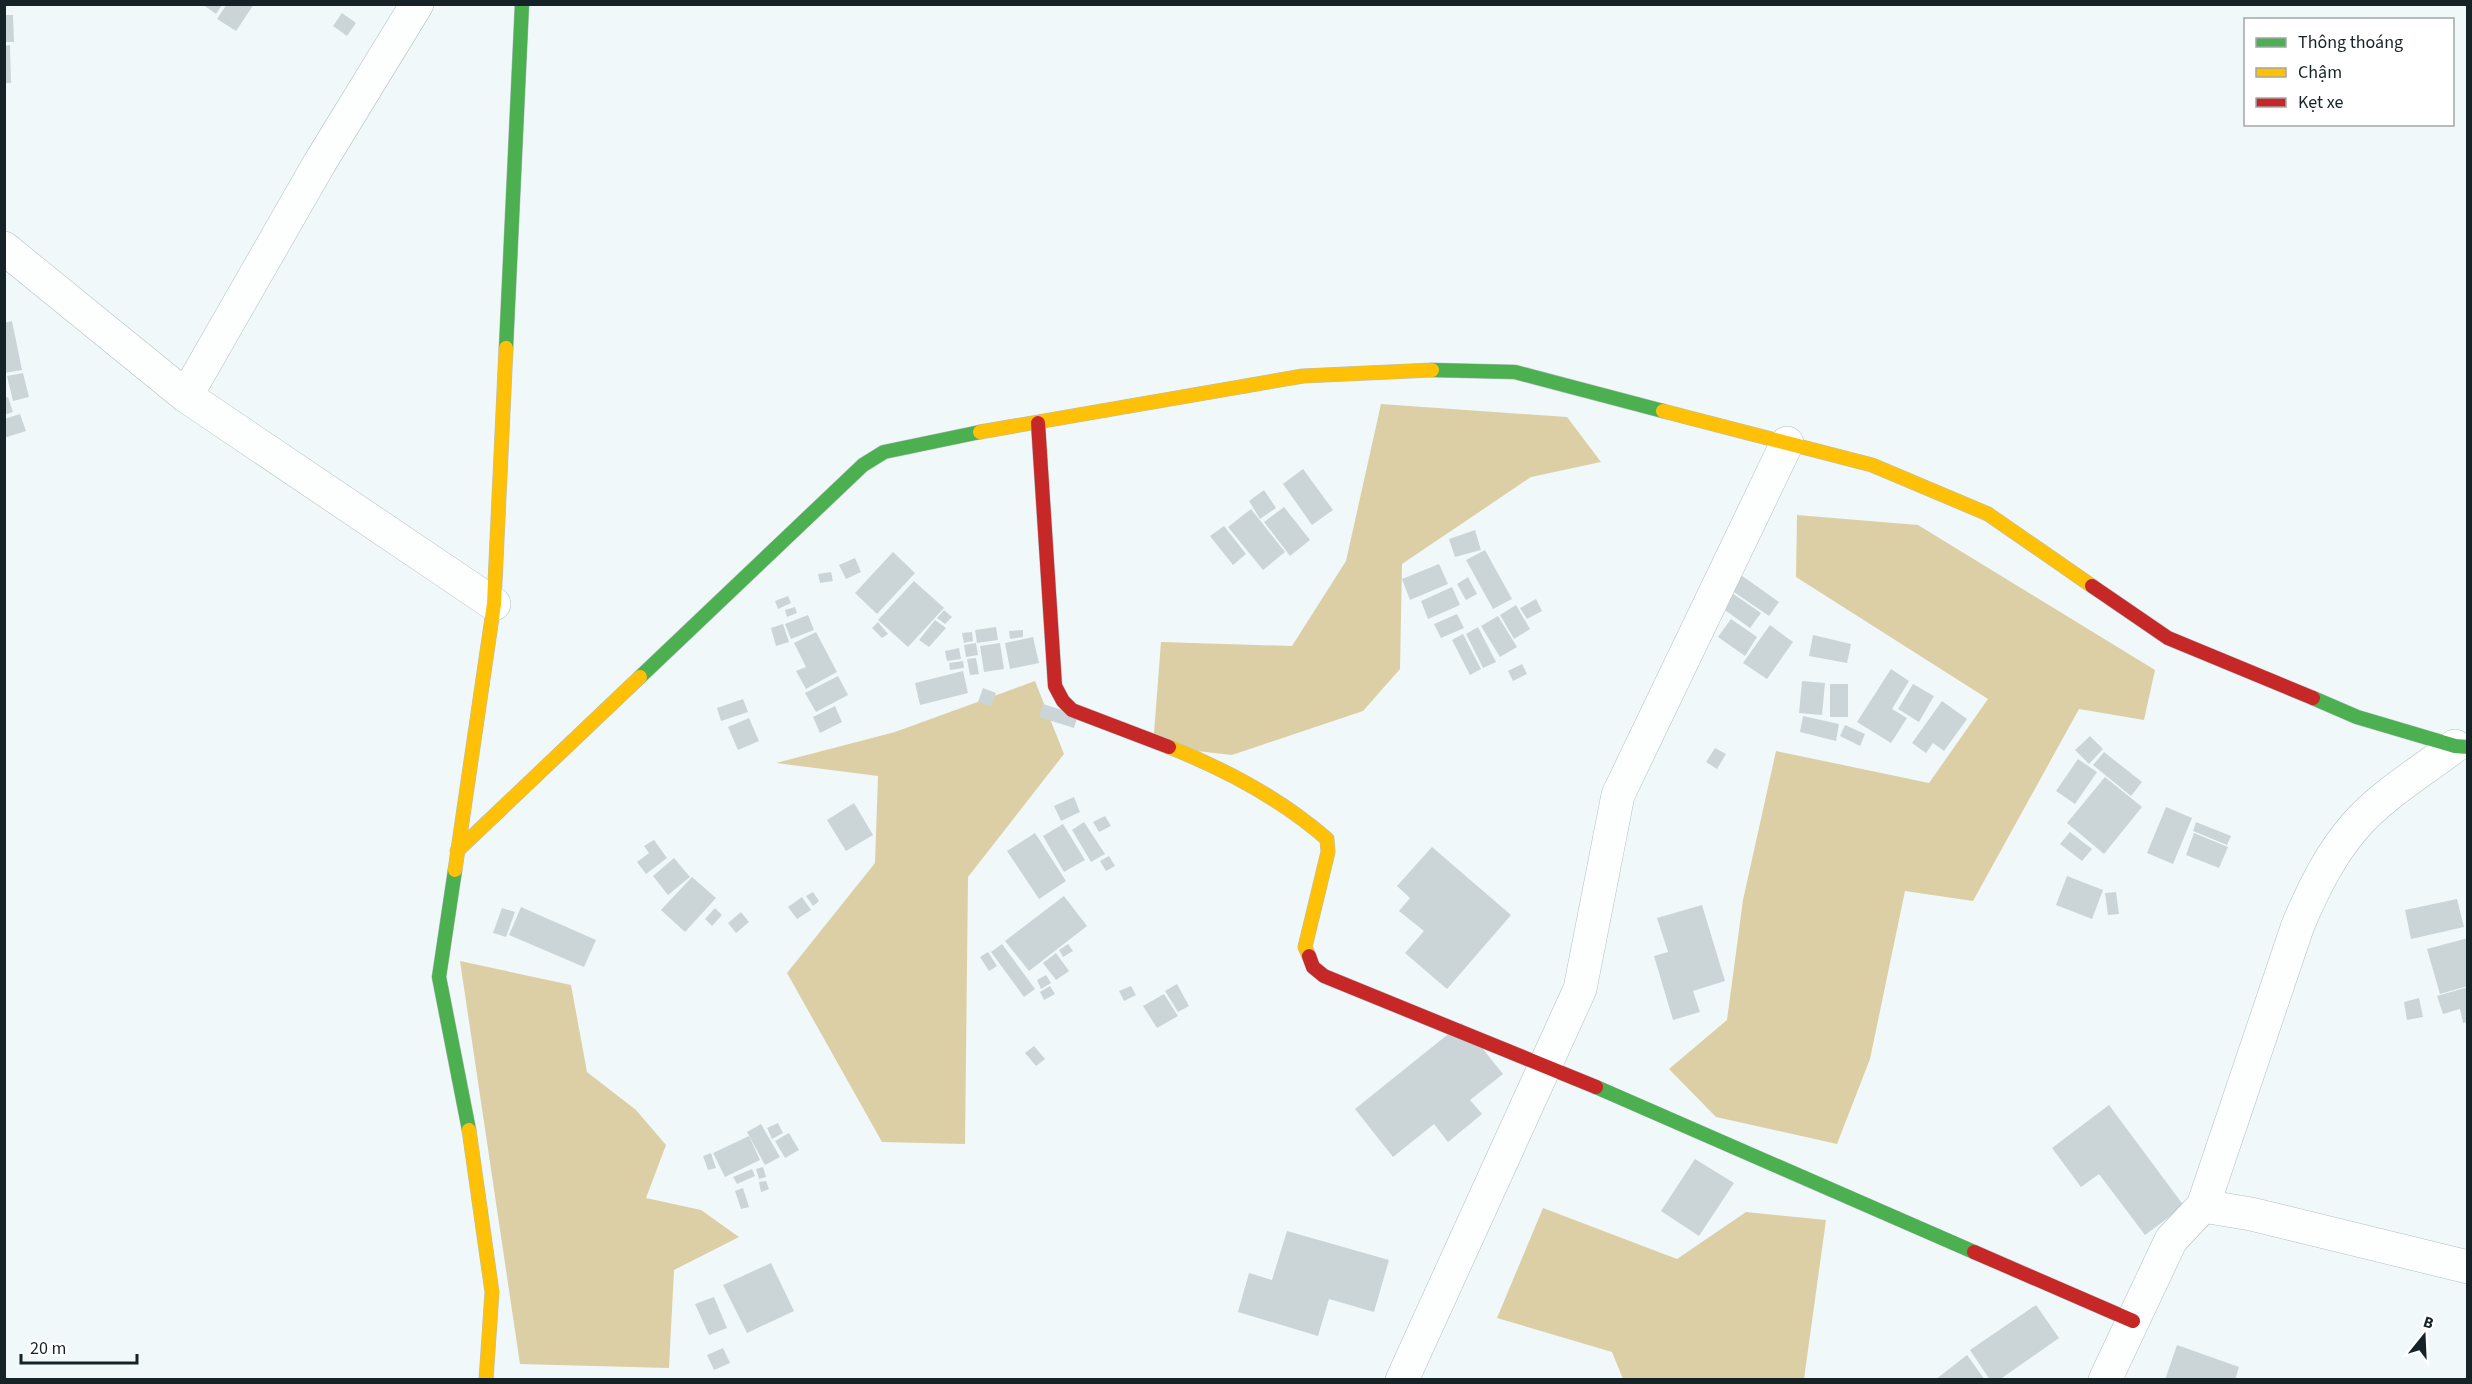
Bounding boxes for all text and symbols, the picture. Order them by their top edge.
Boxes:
legend [2244,18,2454,126]
text: Thông thoáng [2298,30,2403,55]
text: Chậm [2298,60,2342,85]
text: Kẹt xe [2298,90,2343,115]
north arrow [2394,1306,2454,1366]
text: B [2420,1311,2437,1335]
scale bar [21,1327,136,1365]
text: 20 m [30,1336,66,1361]

